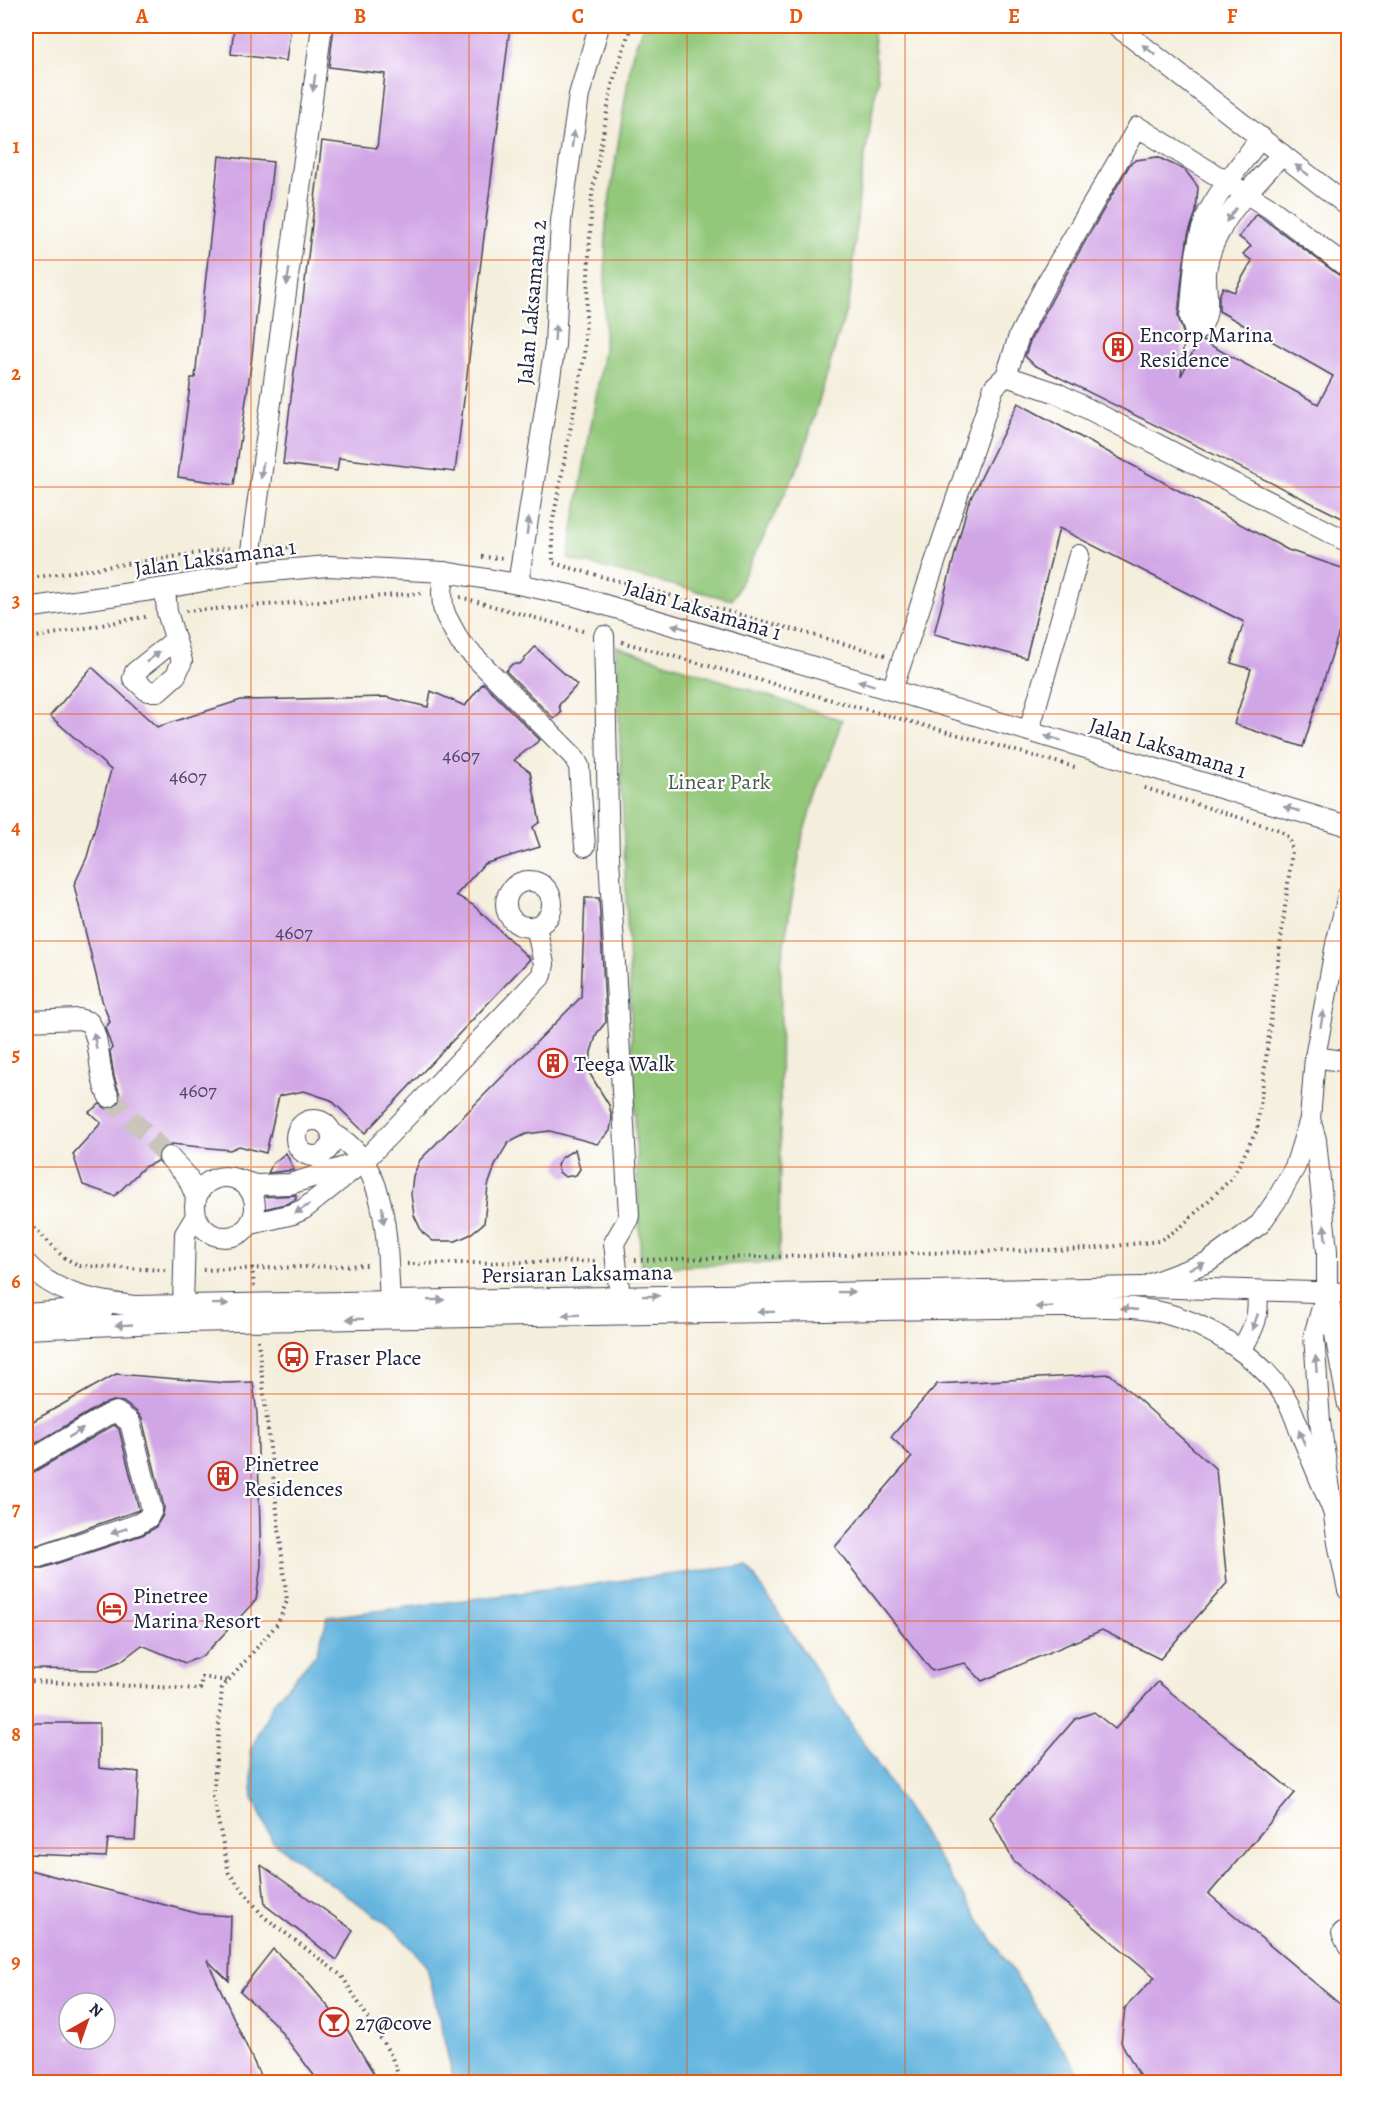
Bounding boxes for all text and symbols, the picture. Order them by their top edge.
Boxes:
text: A [135,3,149,30]
text: B [354,3,366,30]
text: C [572,3,584,30]
text: D [789,3,803,30]
text: E [1008,3,1020,30]
text: F [1227,3,1238,30]
one-way arrow [1141,43,1157,56]
one-way arrow [310,74,319,93]
one-way arrow [569,129,578,148]
text: 1 [12,133,20,160]
one-way arrow [1295,165,1310,177]
one-way arrow [1225,207,1237,223]
street label: Jalan Laksamana 2 [510,218,554,386]
one-way arrow [284,267,293,286]
place label: Encorp Marina Residence [1139,320,1274,375]
one-way arrow [551,323,560,342]
building icon: Encorp Marina Residence [1102,331,1134,363]
text: 2 [11,360,21,387]
one-way arrow [258,461,267,480]
one-way arrow [523,516,532,535]
street label: Jalan Laksamana 1 [132,532,298,584]
street label: Jalan Laksamana 1 [620,572,785,648]
text: 3 [12,587,20,614]
one-way arrow [670,622,688,631]
one-way arrow [146,652,161,664]
one-way arrow [857,678,875,687]
street label: Jalan Laksamana 1 [1085,710,1250,786]
one-way arrow [1044,733,1062,742]
house number: 4607 [442,742,480,769]
house number: 4607 [169,763,207,790]
park label: Linear Park [667,767,771,797]
one-way arrow [1283,804,1301,813]
text: 4 [11,814,21,841]
house number: 4607 [275,919,313,946]
one-way arrow [1318,1010,1327,1029]
one-way arrow [90,1031,99,1050]
text: 5 [12,1041,20,1068]
building icon: Teega Walk [537,1047,569,1079]
place label: Teega Walk [574,1049,675,1079]
house number: 4607 [179,1077,217,1104]
one-way arrow [294,1203,310,1214]
one-way arrow [378,1206,388,1225]
one-way arrow [1320,1223,1330,1242]
street label: Persiaran Laksamana [481,1257,674,1291]
one-way arrow [1188,1261,1206,1271]
text: 6 [11,1268,21,1295]
one-way arrow [837,1288,856,1297]
one-way arrow [642,1291,661,1301]
one-way arrow [426,1295,445,1305]
one-way arrow [210,1299,229,1309]
one-way arrow [1035,1302,1054,1312]
one-way arrow [1120,1304,1139,1314]
one-way arrow [756,1307,775,1317]
one-way arrow [561,1310,580,1320]
one-way arrow [1249,1313,1259,1331]
one-way arrow [345,1314,364,1324]
one-way arrow [114,1320,133,1329]
bus stop icon: Fraser Place [277,1341,309,1373]
place label: Fraser Place [314,1343,421,1373]
one-way arrow [1312,1354,1321,1373]
one-way arrow [68,1428,84,1439]
one-way arrow [1297,1428,1307,1446]
place label: Pinetree Residences [244,1449,343,1504]
building icon: Pinetree Residences [207,1460,239,1492]
text: 7 [12,1495,21,1522]
one-way arrow [110,1526,128,1536]
place label: Pinetree Marina Resort [133,1581,261,1636]
hotel icon: Pinetree Marina Resort [96,1592,128,1624]
text: 8 [11,1721,21,1748]
text: 9 [11,1948,21,1975]
north arrow [57,1991,117,2051]
text: N [84,1998,108,2023]
bar icon: 27@cove [318,2006,350,2038]
place label: 27@cove [355,2008,432,2038]

